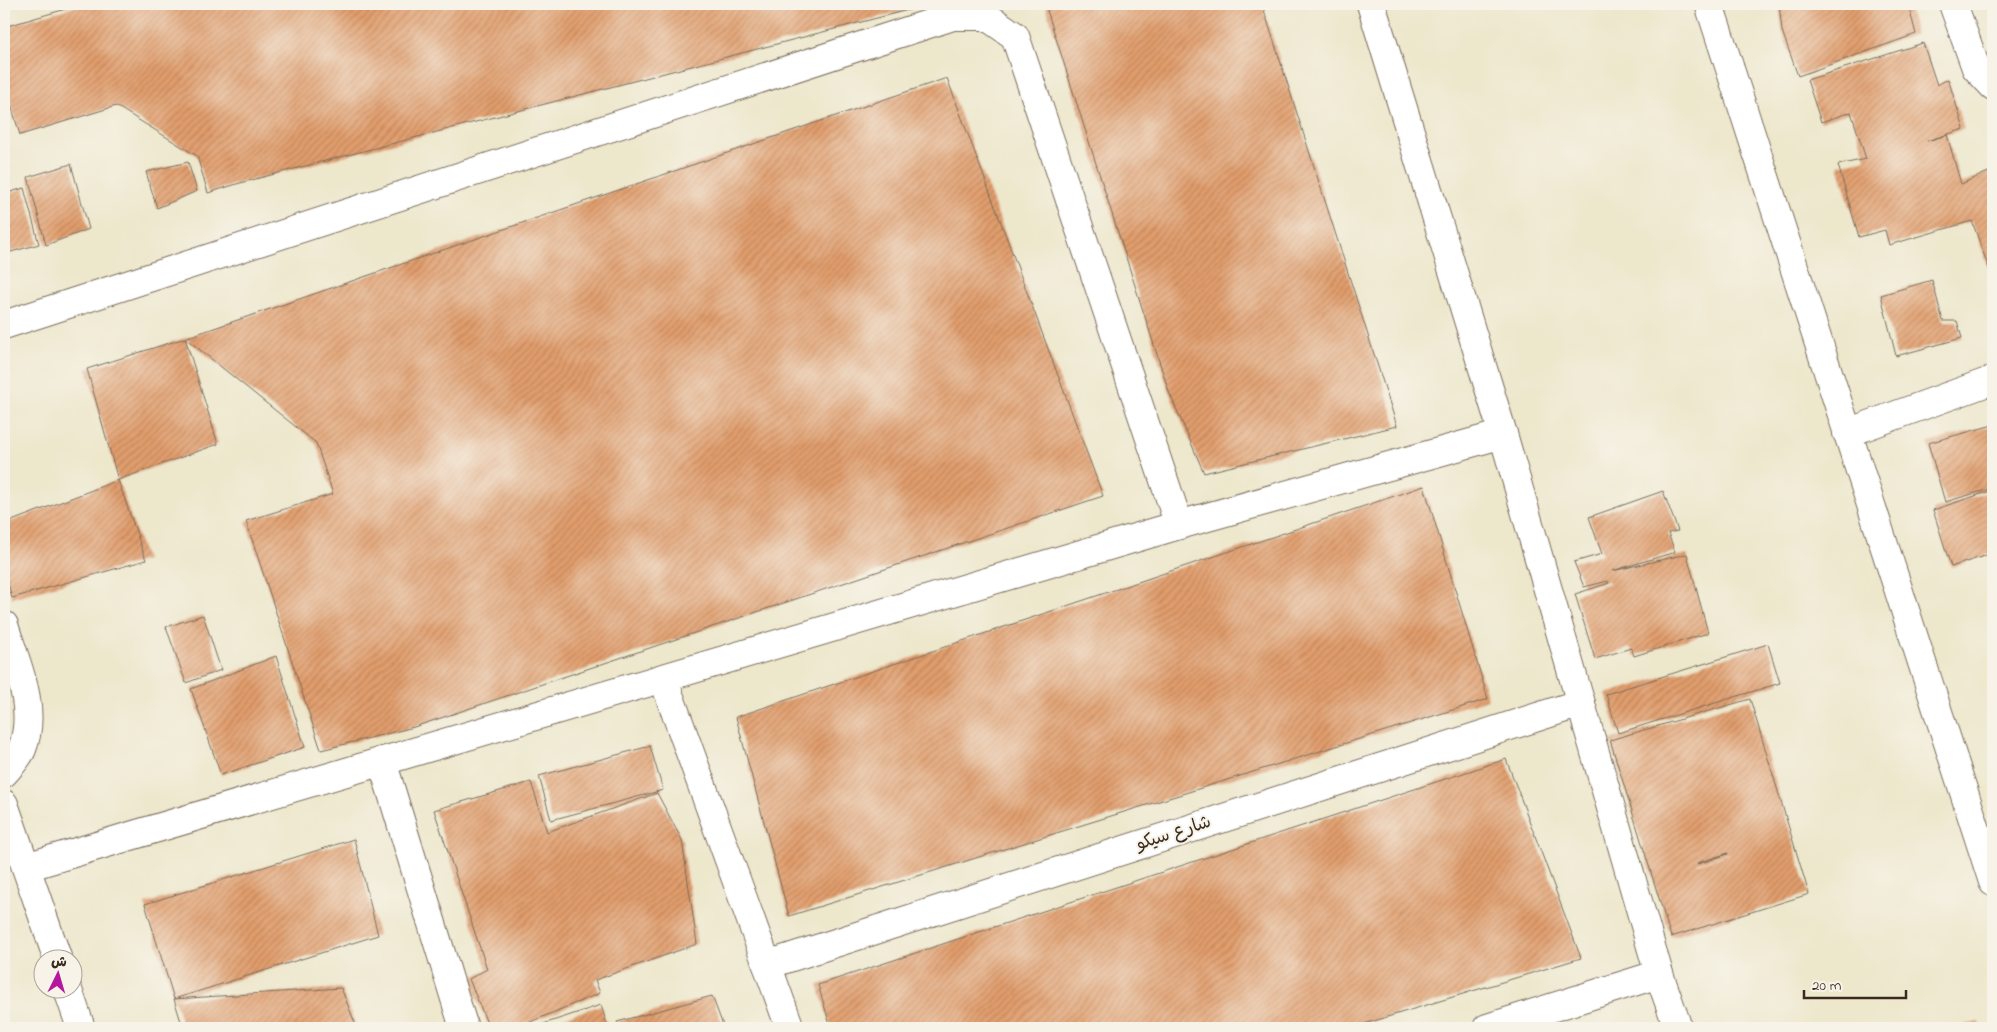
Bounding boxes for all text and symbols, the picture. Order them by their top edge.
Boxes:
street label: شارع سيكو [1131,810,1215,859]
north arrow [32,950,82,1000]
text: ش [50,951,68,974]
scale bar [1804,967,1907,999]
text: 20 m [1812,975,1842,997]

